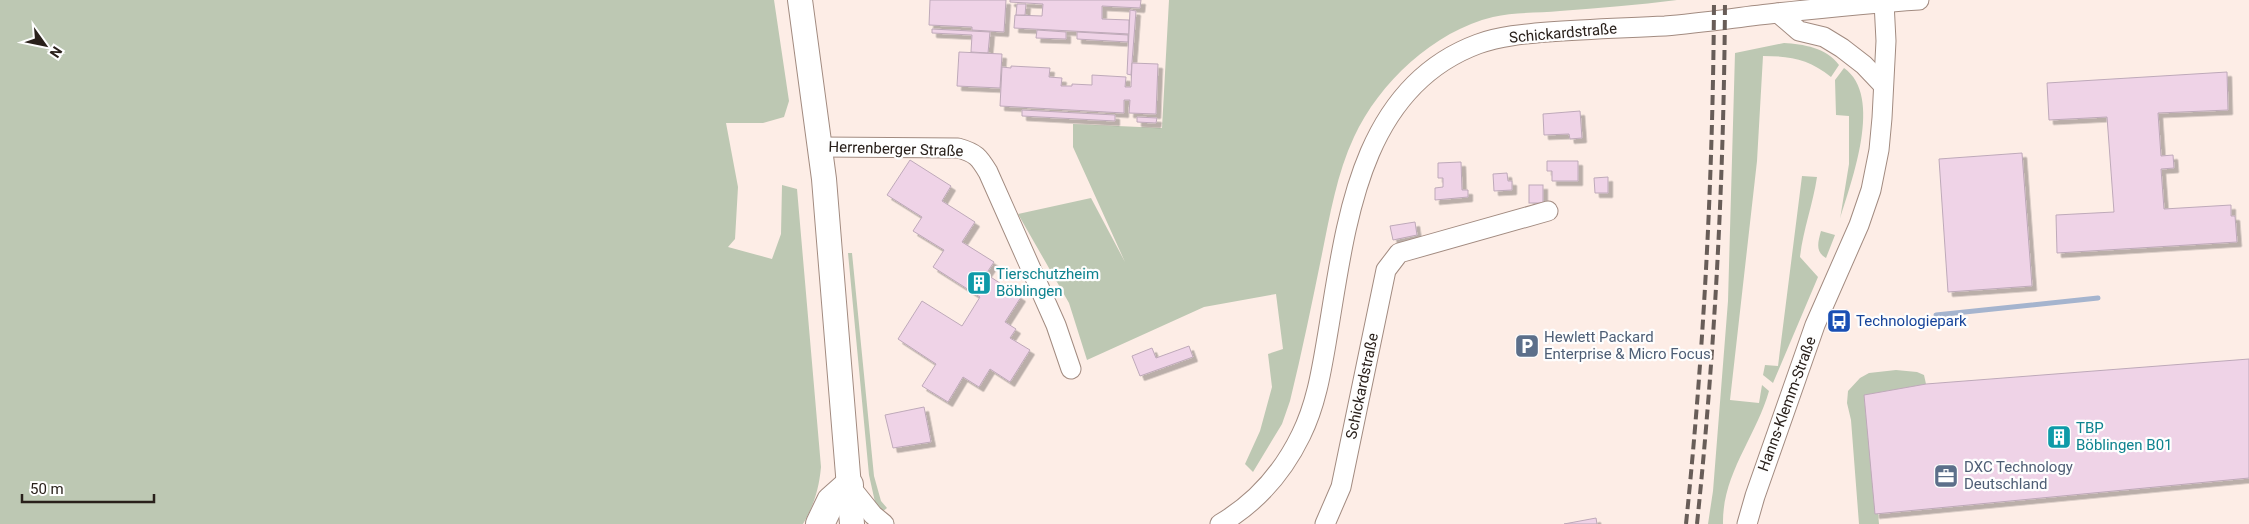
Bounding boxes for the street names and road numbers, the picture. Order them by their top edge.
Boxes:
street label: Schickardstraße [1508,19,1618,47]
street label: Herrenberger Straße [828,138,964,160]
street label: Schickardstraße [1342,331,1382,441]
street label: Hanns-Klemm-Straße [1754,334,1820,474]

